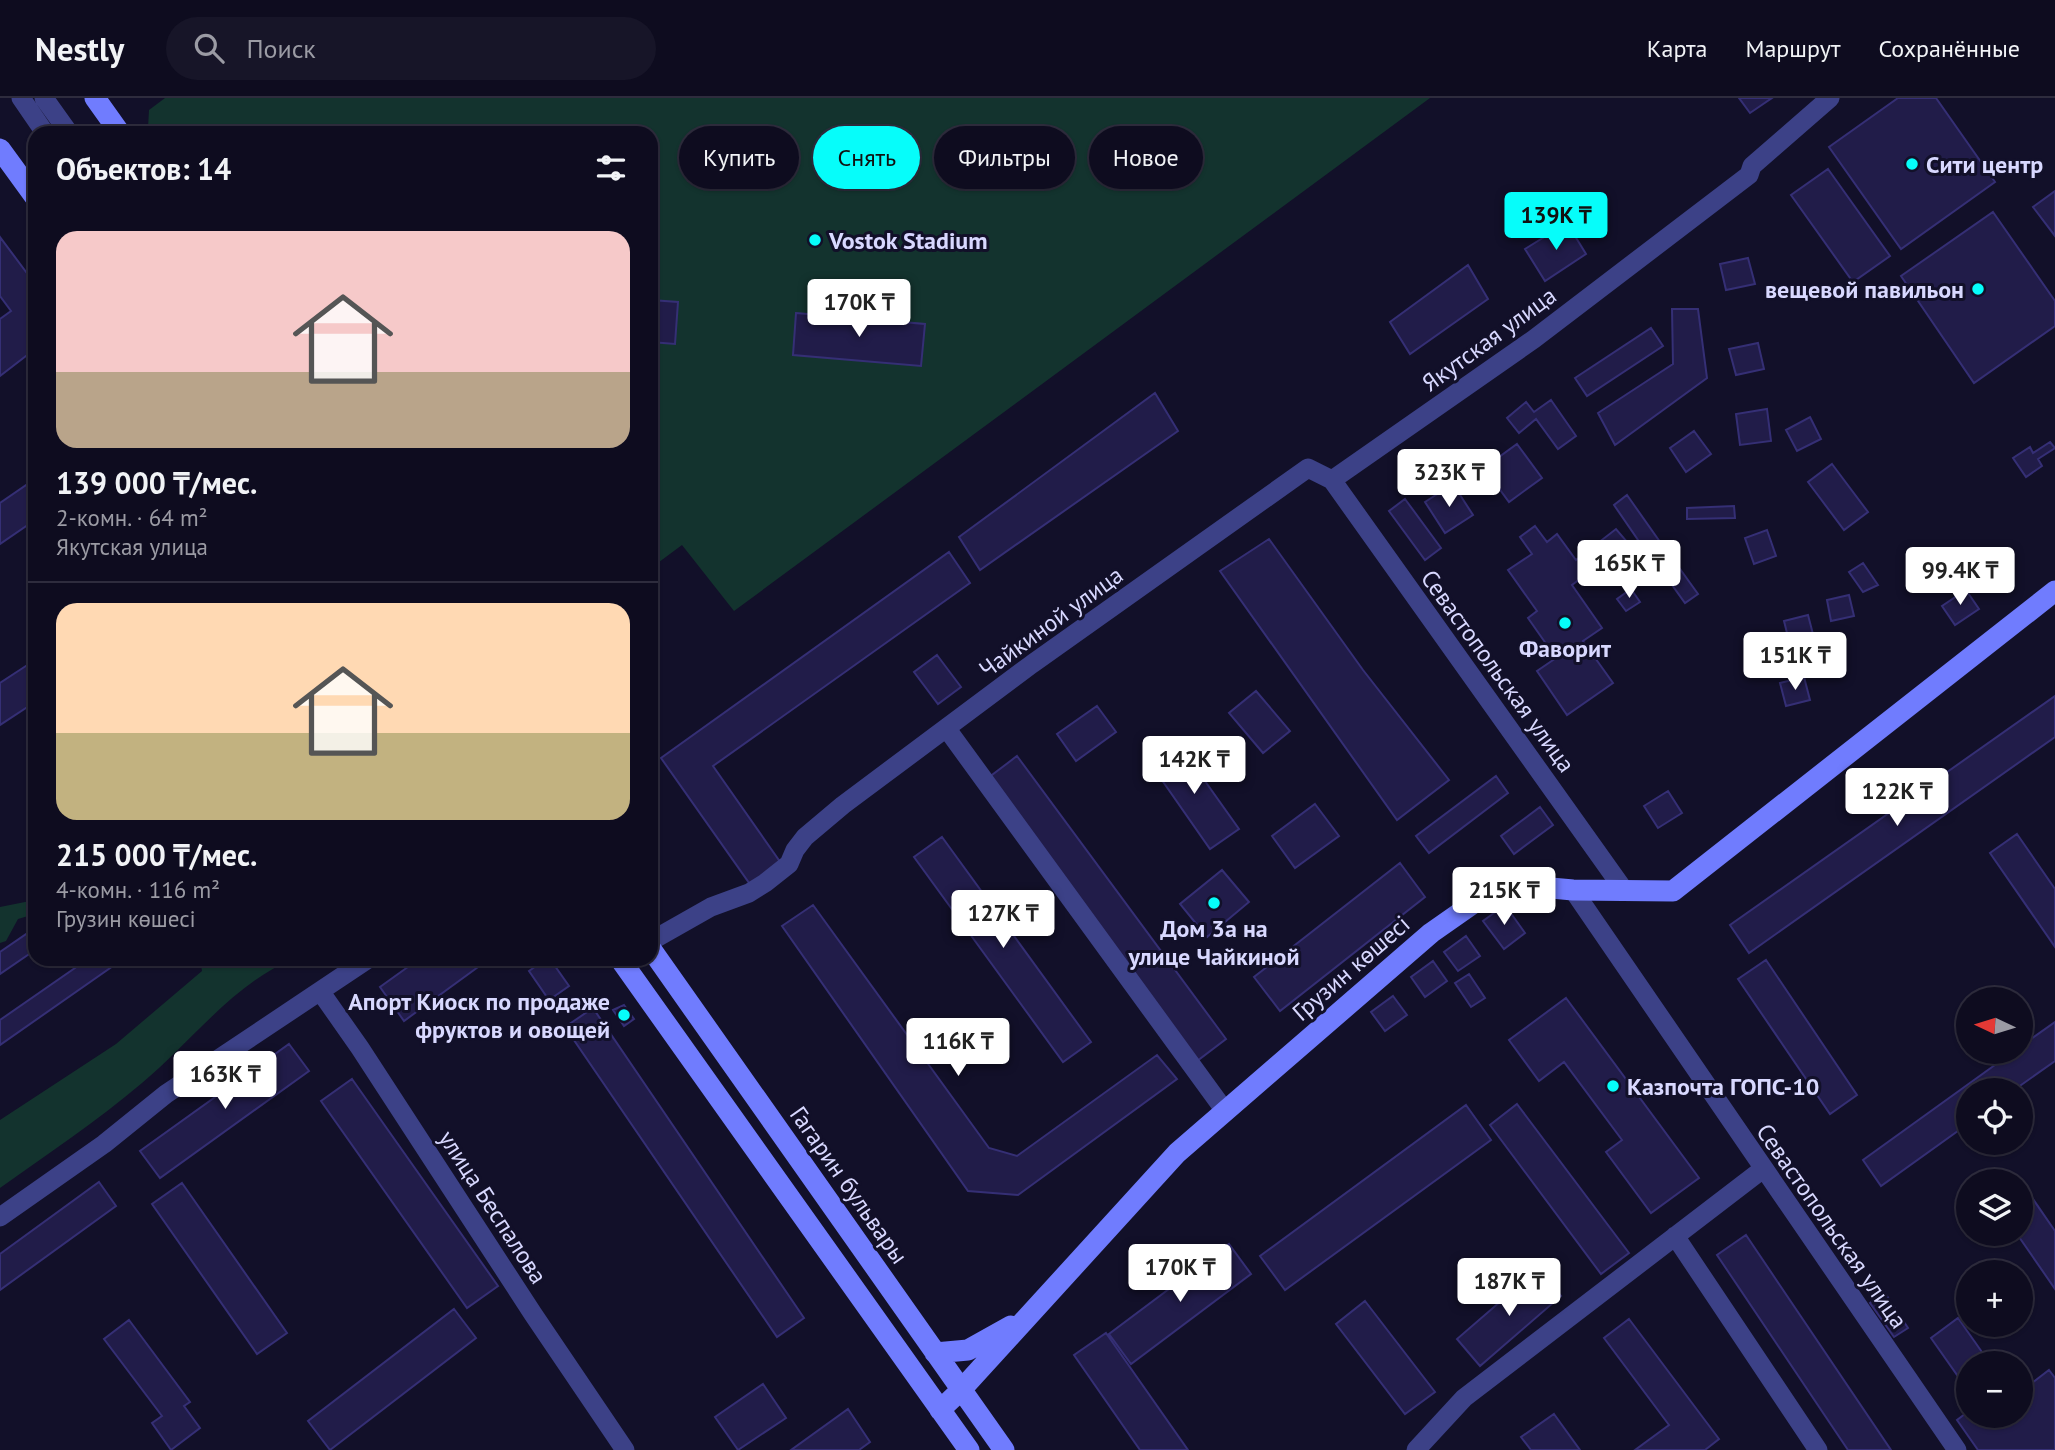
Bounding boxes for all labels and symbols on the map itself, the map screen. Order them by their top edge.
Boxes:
place label: Сити центр [1926,149,2043,180]
marker: Сити центр [1904,156,1920,172]
pin: 139K ₸ [1499,192,1613,252]
place label: Vostok Stadium [828,225,988,256]
marker: Vostok Stadium [807,232,823,248]
place label: вещевой павильон [1765,274,1964,305]
pin: 170K ₸ [802,280,916,339]
street label: Якутская улица [1416,280,1562,398]
marker: вещевой павильон [1970,281,1986,297]
pin: 323K ₸ [1392,450,1506,509]
pin: 165K ₸ [1572,540,1686,600]
pin: 99.4K ₸ [1895,547,2025,607]
street label: Чайкиной улица [973,559,1129,685]
street label: Севастопольская улица [1414,564,1582,778]
marker: Фаворит [1557,615,1573,631]
pin: 151K ₸ [1738,632,1852,692]
place label: Фаворит [1519,633,1612,664]
pin: 142K ₸ [1137,736,1251,796]
pin: 122K ₸ [1840,768,1954,828]
pin: 215K ₸ [1447,868,1561,927]
pin: 127K ₸ [946,890,1060,950]
marker: Дом 3а на улице Чайкиной [1206,895,1222,911]
street label: Грузин көшесі [1286,908,1416,1028]
place label: Дом 3а на улице Чайкиной [1127,913,1300,972]
place label: Апорт Киоск по продаже фруктов и овощей [348,986,610,1045]
north arrow [1956,987,2034,1064]
marker: Апорт Киоск по продаже фруктов и овощей [616,1007,632,1023]
pin: 116K ₸ [901,1018,1015,1078]
pin: 163K ₸ [168,1052,282,1111]
place label: Казпочта ГОПС-10 [1627,1071,1819,1102]
marker: Казпочта ГОПС-10 [1605,1078,1621,1094]
street label: Гагарин бульвары [783,1100,915,1270]
street label: Севастопольская улица [1750,1118,1914,1334]
street label: улица Беспалова [432,1124,554,1290]
pin: 170K ₸ [1123,1244,1237,1304]
pin: 187K ₸ [1452,1258,1566,1318]

